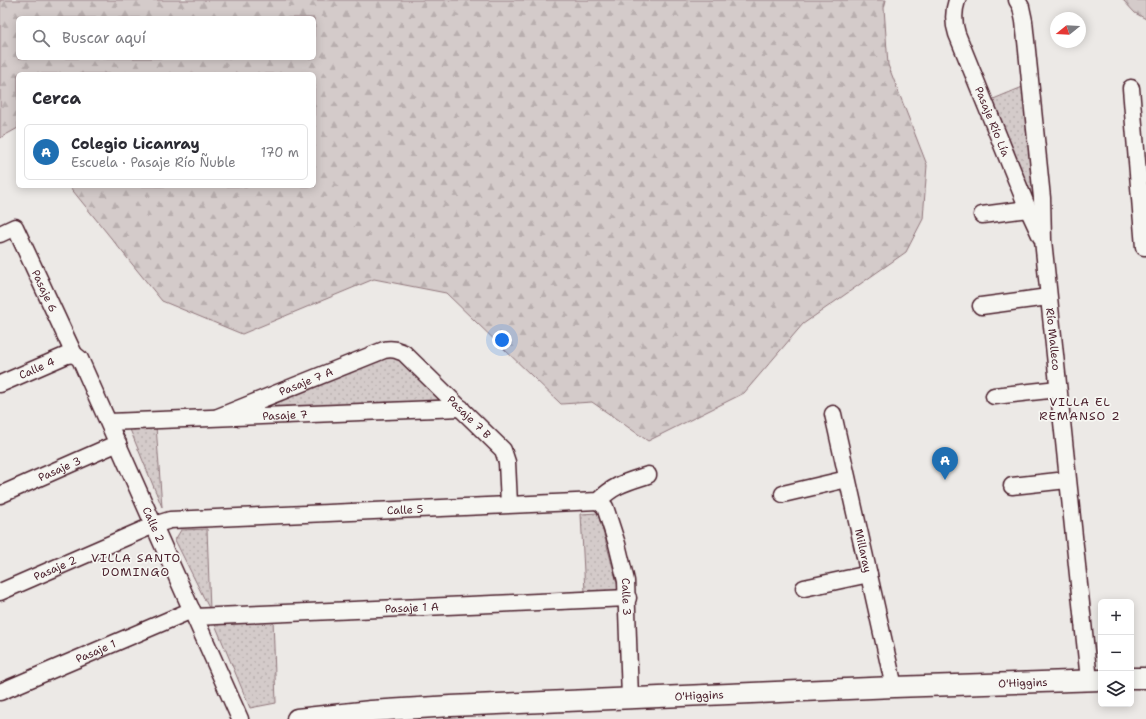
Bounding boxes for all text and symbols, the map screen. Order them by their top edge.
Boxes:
north arrow [1050,12,1086,48]
search box [16,16,316,60]
icon: search [30,27,52,49]
text: Buscar aquí [62,28,146,48]
street label: Pasaje Río Lía [972,84,1013,159]
text: Cerca [32,87,81,109]
text: Colegio Licanray [71,134,200,154]
text: A [41,144,51,161]
text: 170 m [261,144,299,161]
text: Escuela · Pasaje Río Ñuble [71,154,236,171]
street label: Pasaje 6 [28,267,61,315]
street label: Río Malleco [1043,307,1064,372]
your location [492,330,512,350]
street label: Calle 4 [16,354,57,382]
street label: Pasaje 7 A [277,364,335,399]
street label: Pasaje 7 B [444,392,495,442]
district label: VILLA EL REMANSO 2 [1039,394,1121,424]
street label: Pasaje 7 [262,407,308,423]
pin: A [932,447,958,480]
street label: Pasaje 3 [36,453,83,485]
street label: Calle 5 [386,501,424,518]
street label: Calle 2 [139,504,168,545]
street label: Millaray [851,527,876,574]
district label: VILLA SANTO DOMINGO [91,550,181,580]
street label: Pasaje 2 [31,552,79,584]
street label: Calle 3 [618,578,635,616]
street label: Pasaje 1 A [385,599,439,616]
map controls [1098,599,1134,707]
button: + [1098,599,1134,635]
button: − [1098,635,1134,671]
street label: Pasaje 1 [73,636,118,666]
button: layers [1098,671,1134,707]
street label: O'Higgins [998,674,1048,691]
street label: O'Higgins [674,687,724,704]

